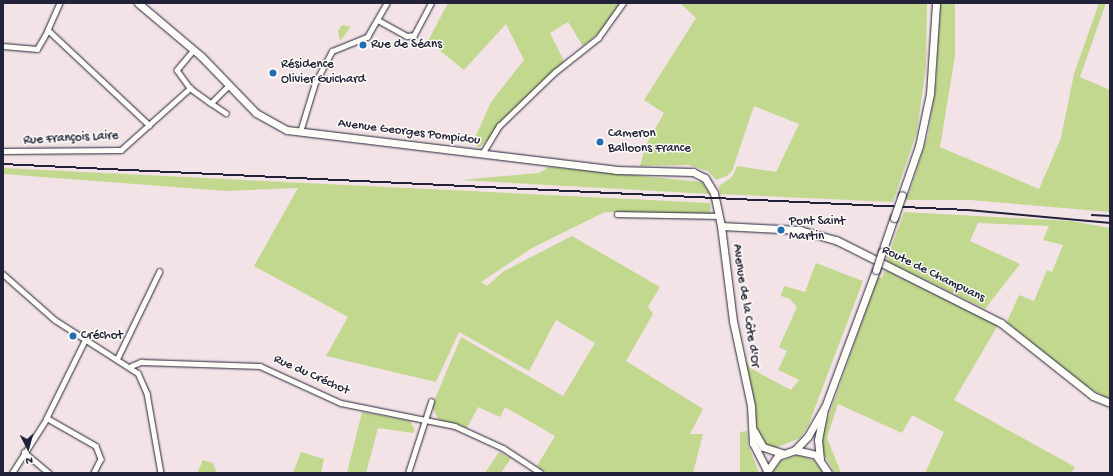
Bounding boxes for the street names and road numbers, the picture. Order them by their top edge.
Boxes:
street label: Avenue Georges Pompidou [337,117,481,149]
street label: Rue François Laire [23,129,119,149]
street label: Avenue de la Côte d'Or [728,243,762,369]
street label: Route de Champvans [879,243,987,307]
street label: Rue du Créchot [271,352,351,400]

